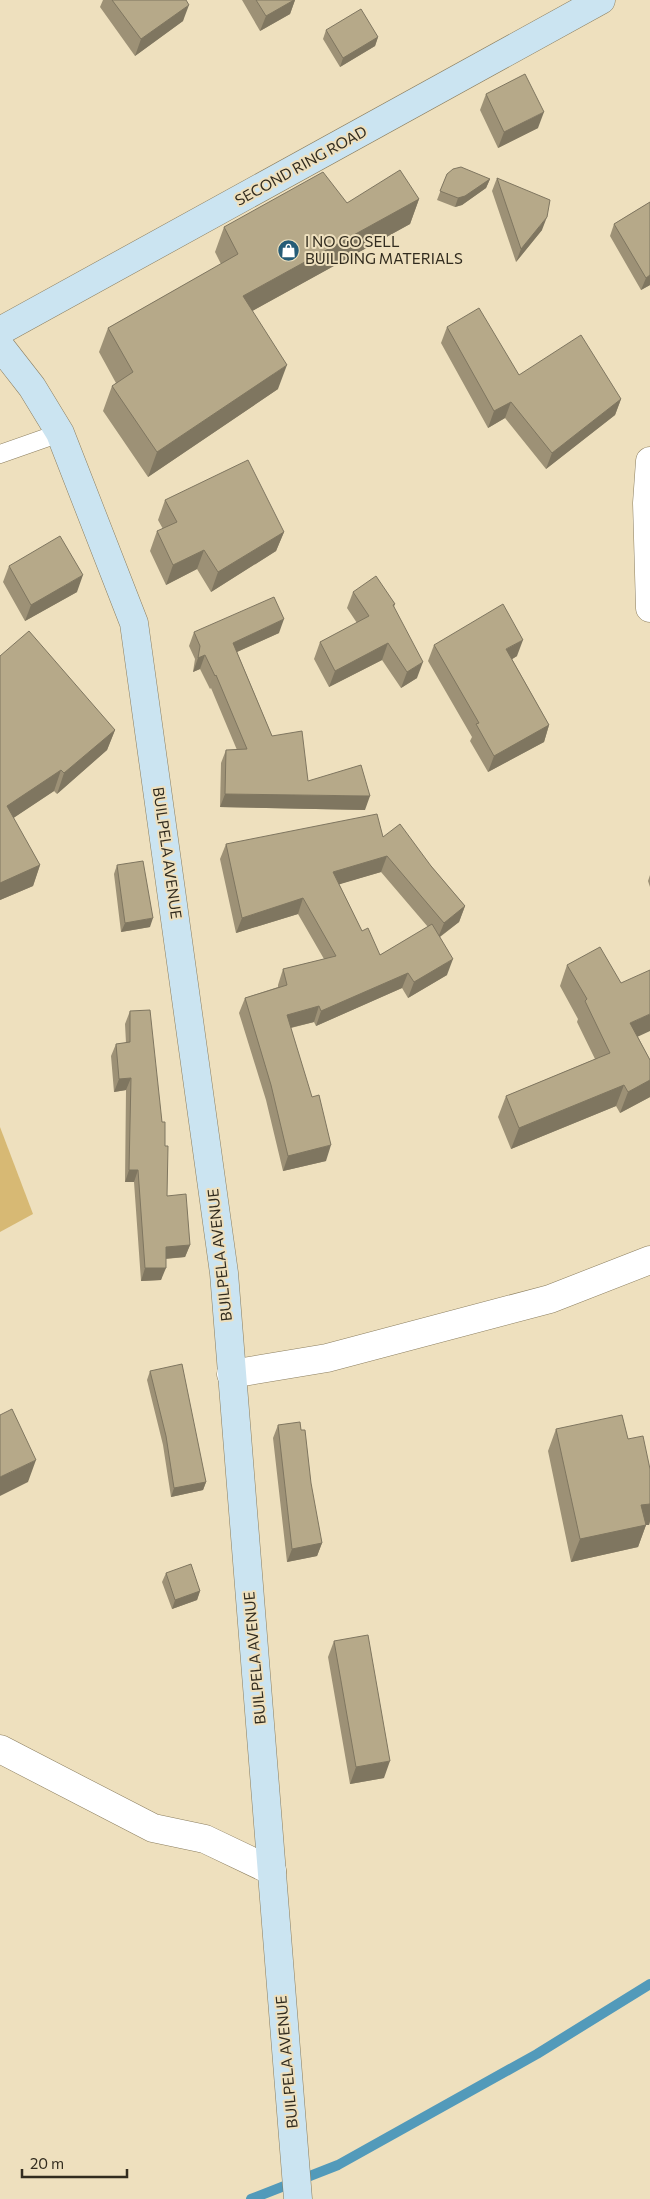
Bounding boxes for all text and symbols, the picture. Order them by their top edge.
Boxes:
street label: SECOND RING ROAD [231,121,370,209]
place label: I NO GO SELL BUILDING MATERIALS [305,232,463,267]
shop icon: I NO GO SELL BUILDING MATERIALS [277,239,301,263]
street label: BUILPELA AVENUE [150,786,186,920]
street label: BUILPELA AVENUE [203,1188,235,1322]
street label: BUILPELA AVENUE [239,1591,269,1725]
street label: BUILPELA AVENUE [271,1995,301,2129]
scale bar [22,2146,128,2178]
text: 20 m [30,2154,64,2172]

